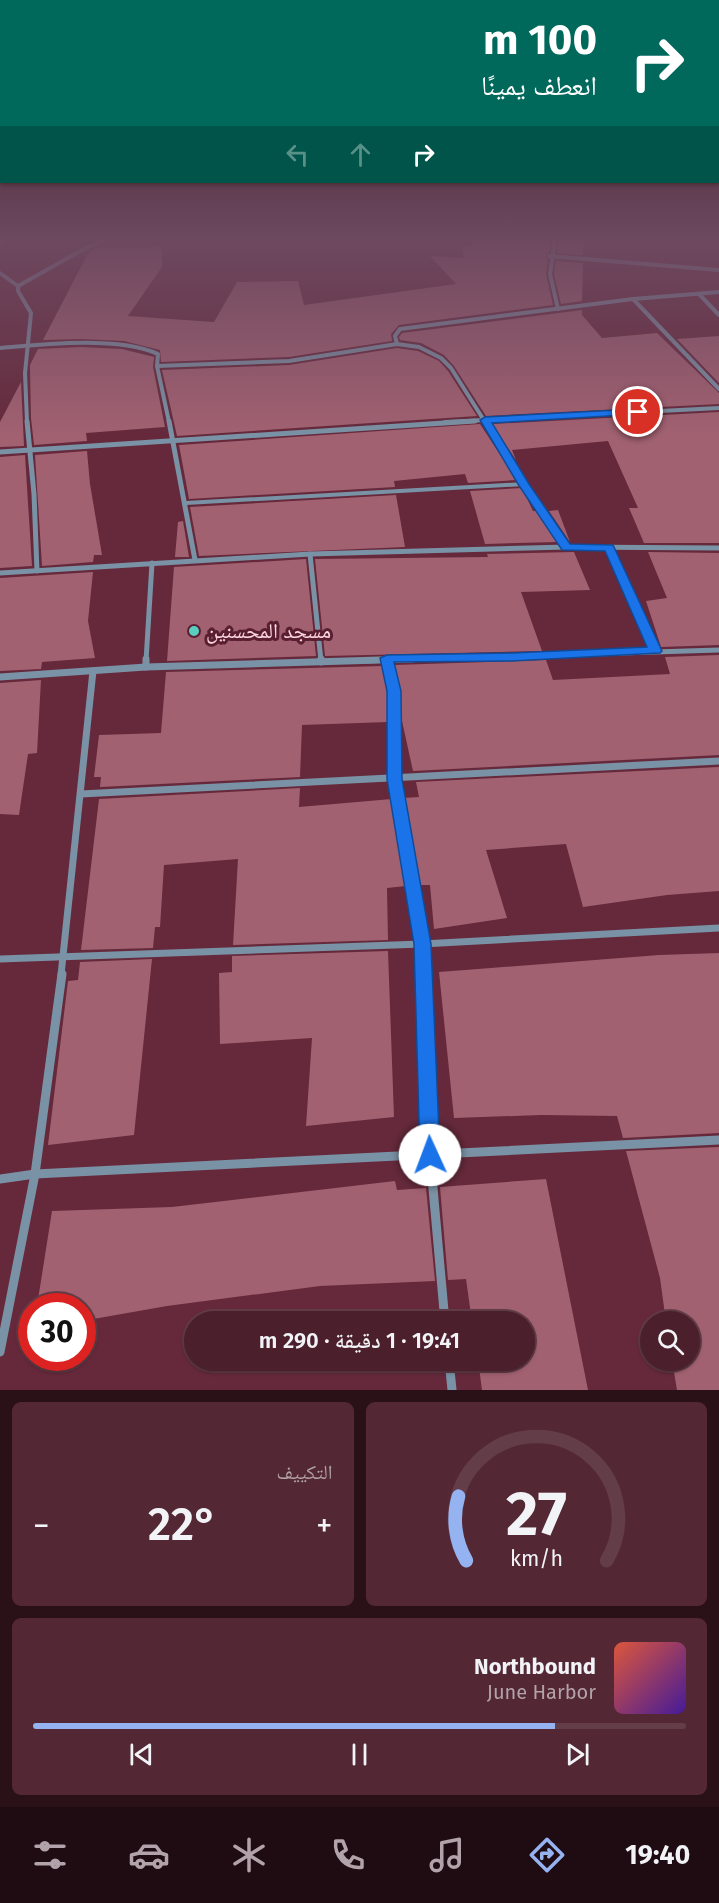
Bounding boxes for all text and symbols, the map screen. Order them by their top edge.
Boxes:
text: 100 m [483,15,597,65]
icon: right [618,24,696,102]
text: انعطف يمينًا [481,70,597,102]
icon: left [281,138,314,171]
icon: ahead [344,138,377,171]
icon: right [407,138,440,171]
pin [612,386,663,437]
icon: arrive [621,395,654,428]
place label: مسجد المحسنين [206,618,331,644]
marker: مسجد المحسنين [187,624,201,638]
position arrow [398,1123,462,1187]
speed limit sign: 30 [18,1293,96,1371]
map controls [640,1311,700,1371]
button: search [640,1311,700,1371]
text: 19:41 · 1 دقيقة · 290 m [259,1327,460,1354]
text: التكييف [276,1460,333,1484]
text: 27 [506,1477,567,1552]
text: 22° [148,1498,218,1552]
text: − [33,1506,50,1546]
text: + [316,1506,333,1546]
text: km/h [510,1546,563,1572]
text: Northbound [474,1653,596,1680]
text: June Harbor [487,1680,596,1704]
icon: previous [125,1738,158,1771]
icon: pause [343,1738,376,1771]
icon: next [561,1738,594,1771]
icon: filters [29,1834,71,1876]
icon: car [128,1834,170,1876]
icon: climate [228,1834,270,1876]
icon: phone [327,1834,369,1876]
icon: music [426,1834,468,1876]
icon: directions [526,1834,568,1876]
text: 19:40 [625,1839,690,1871]

